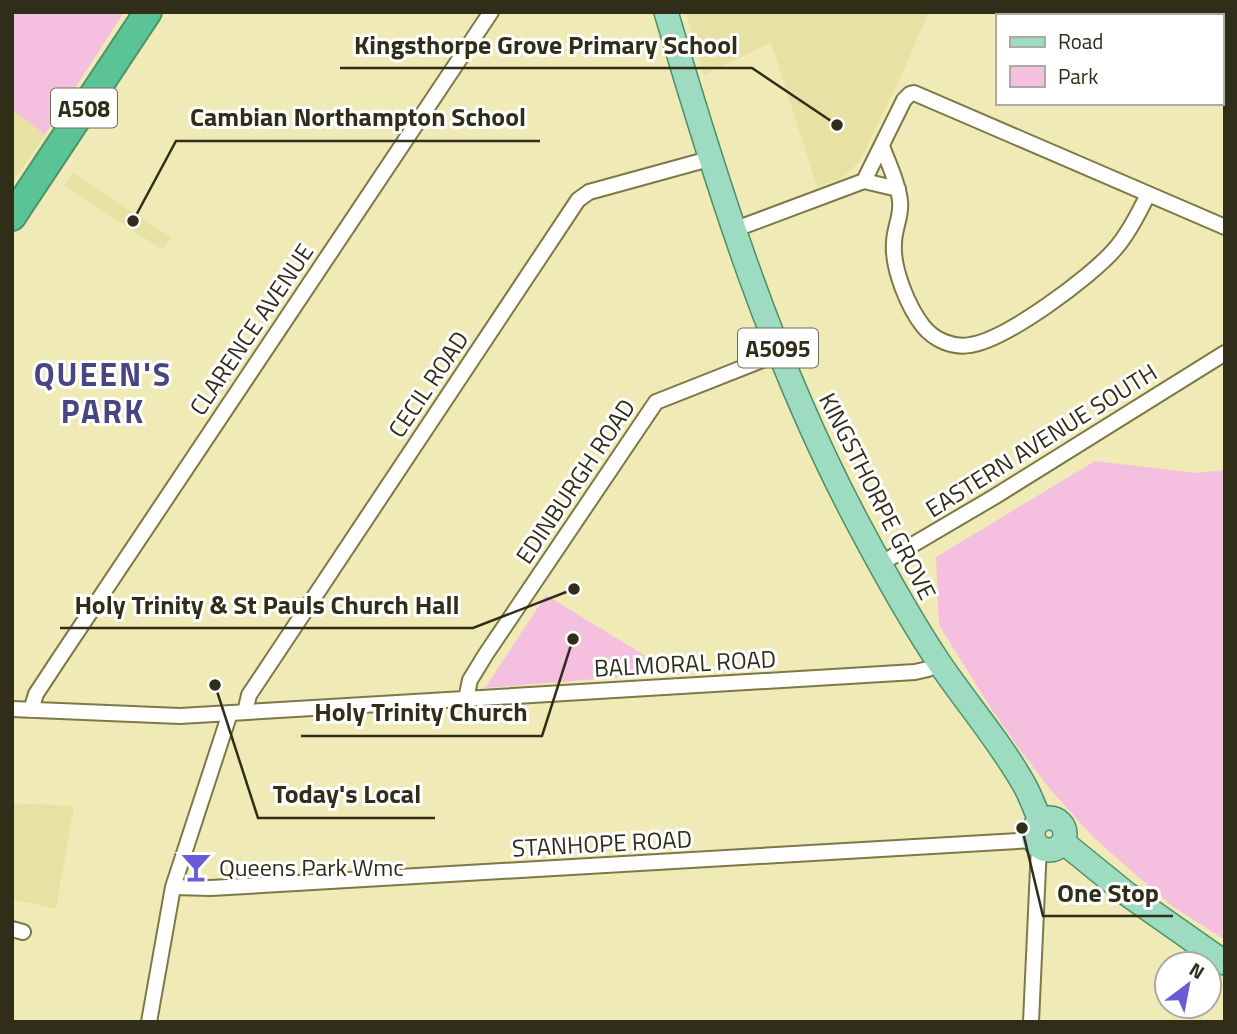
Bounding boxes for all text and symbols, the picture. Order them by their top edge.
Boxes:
legend [996,14,1223,105]
callout: Kingsthorpe Grove Primary School [340,21,752,68]
text: Kingsthorpe Grove Primary School [354,25,738,64]
text: Road [1058,25,1103,57]
text: Park [1058,60,1098,92]
road number: A508 [51,88,117,128]
callout: Cambian Northampton School [176,94,540,141]
text: Cambian Northampton School [190,97,526,136]
street label: CLARENCE AVENUE [180,236,322,422]
street label: CECIL ROAD [379,323,477,445]
road number: A5095 [738,328,818,368]
district label: QUEEN'S PARK [34,350,172,435]
street label: EASTERN AVENUE SOUTH [918,354,1164,526]
street label: KINGSTHORPE GROVE [810,386,946,606]
street label: EDINBURGH ROAD [506,391,644,571]
callout: Holy Trinity & St Pauls Church Hall [60,581,473,628]
text: Holy Trinity & St Pauls Church Hall [74,585,460,624]
street label: BALMORAL ROAD [593,640,777,686]
callout: Holy Trinity Church [301,689,542,736]
text: Holy Trinity Church [314,692,528,731]
callout: Today's Local [258,771,435,818]
text: Today's Local [273,774,421,813]
street label: STANHOPE ROAD [511,820,693,866]
place label: Queens Park Wmc [219,849,404,885]
bar icon: Queens Park Wmc [179,850,213,884]
callout: One Stop [1043,869,1173,916]
text: One Stop [1057,873,1159,912]
north arrow [1153,950,1223,1020]
text: N [1184,954,1211,986]

